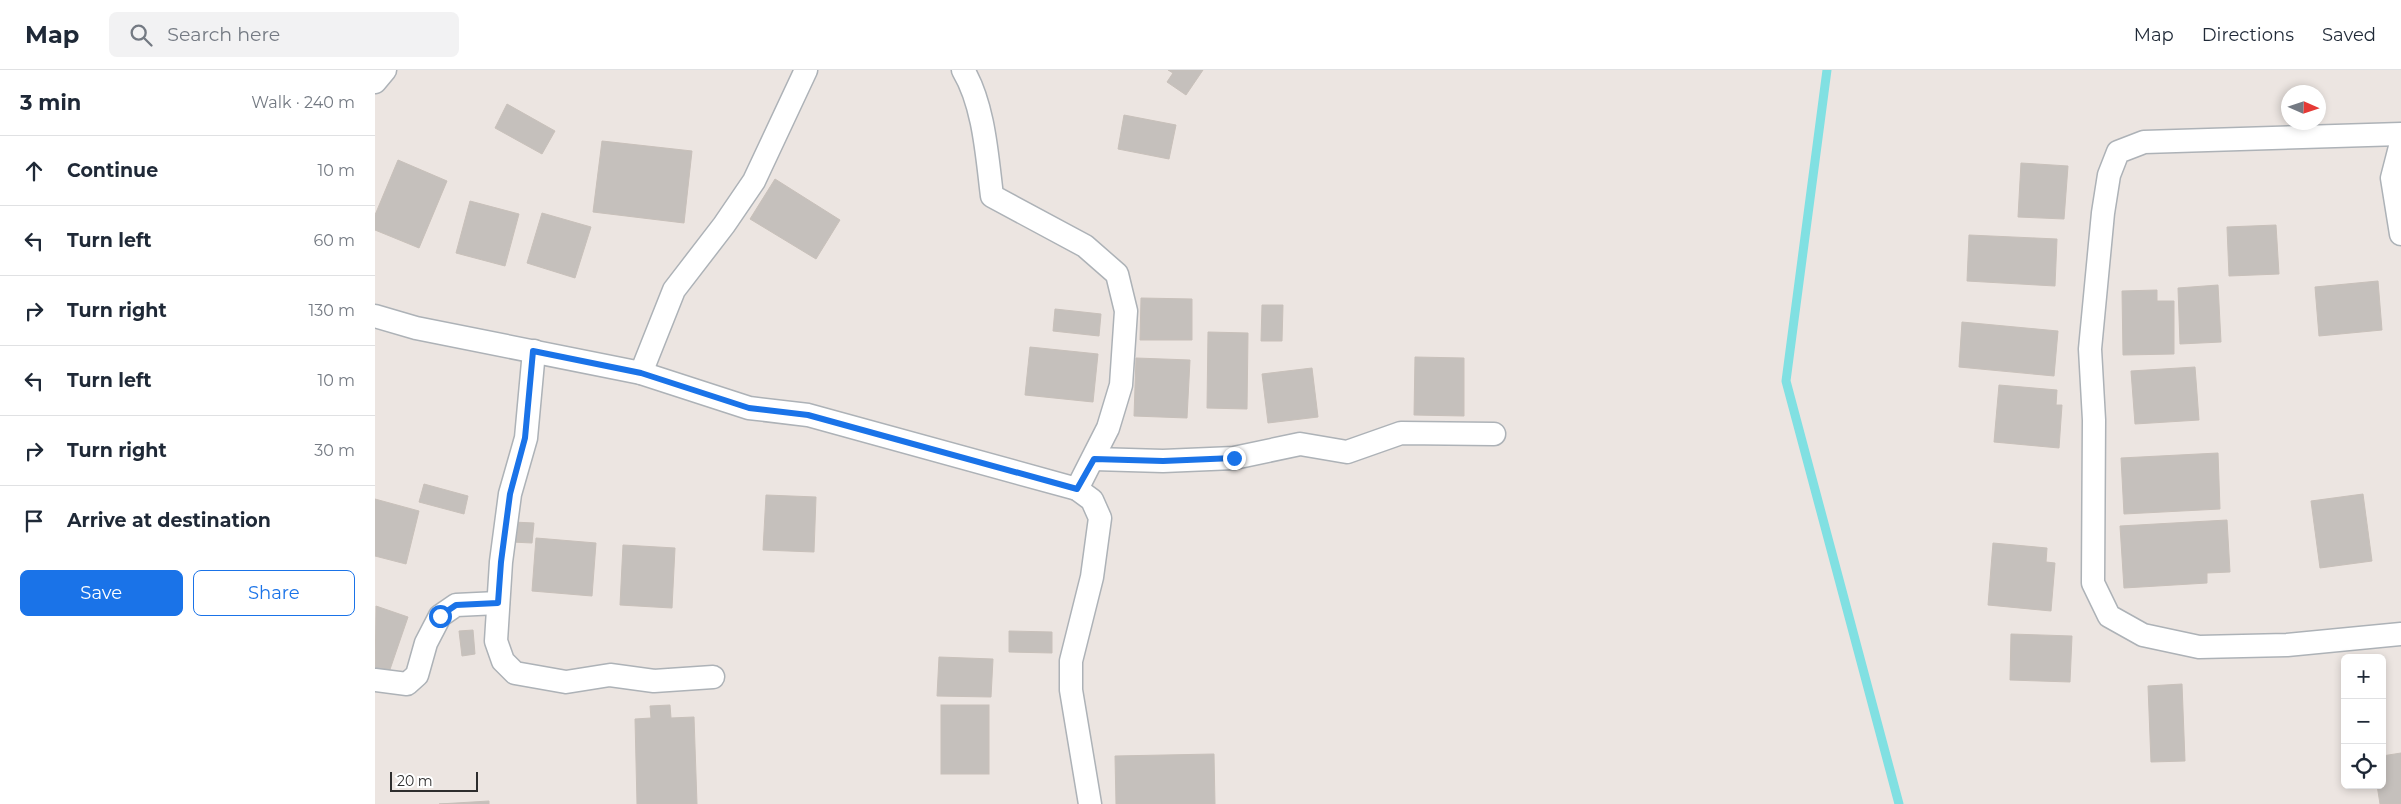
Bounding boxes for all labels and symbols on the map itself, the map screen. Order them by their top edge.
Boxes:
north arrow [2281,85,2326,130]
route end [1223,447,1246,470]
route start [429,605,452,628]
scale bar [390,769,477,792]

